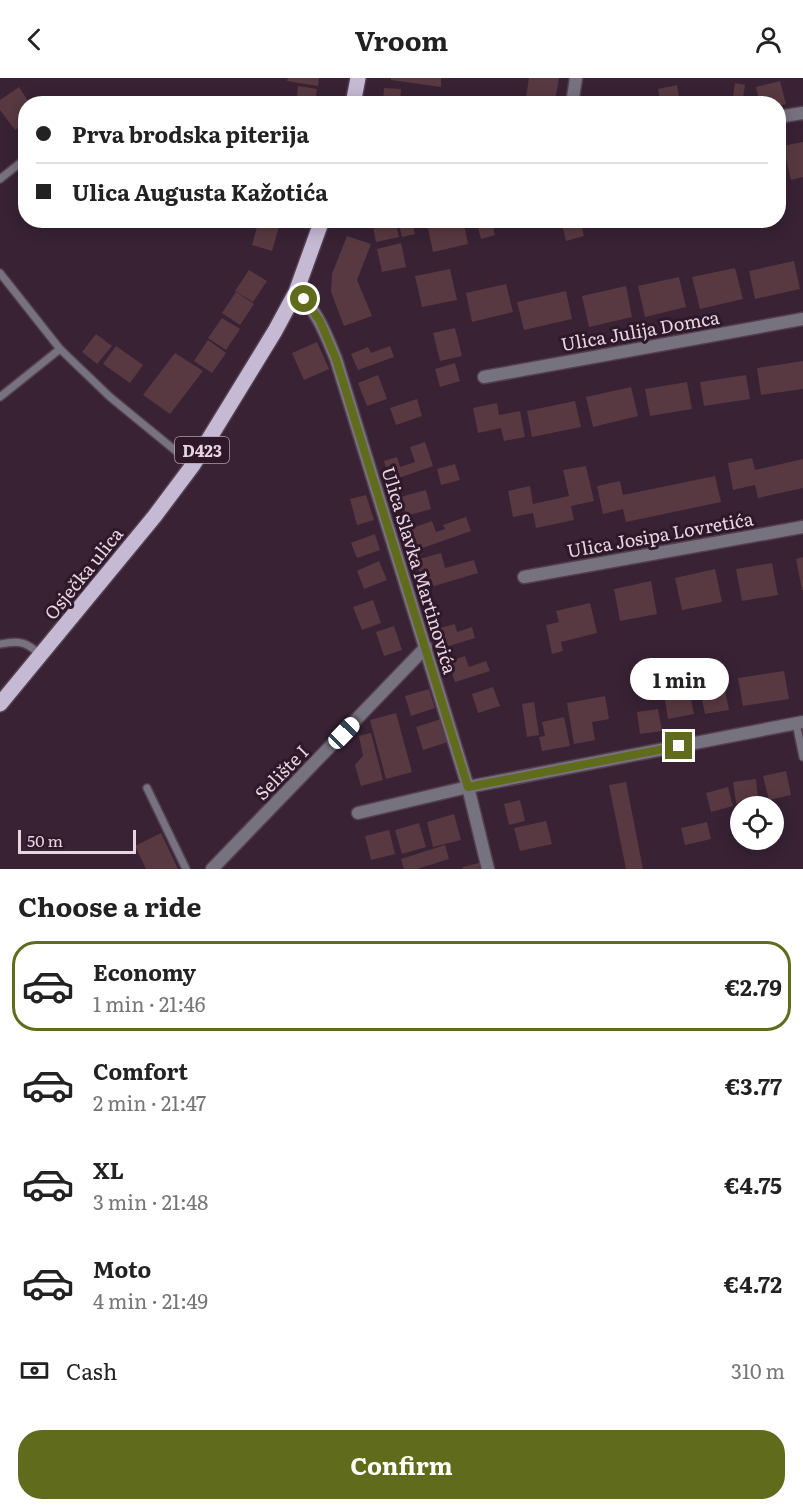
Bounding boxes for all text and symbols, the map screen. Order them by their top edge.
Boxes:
text: Vroom [355,19,448,59]
icon: back [18,23,51,56]
icon: person [752,23,785,56]
text: Prva brodska piterija [72,117,309,150]
text: Ulica Augusta Kažotića [72,175,328,208]
route start [290,285,317,312]
street label: Ulica Julija Domca [559,303,722,357]
road number: D423 [175,437,229,463]
street label: Ulica Slavka Martinovića [376,463,464,677]
street label: Ulica Josipa Lovretića [565,504,756,564]
street label: Osječka ulica [37,521,129,625]
callout: 1 min [630,659,728,701]
text: 1 min [653,664,706,694]
car [325,714,363,752]
route end [665,732,692,759]
street label: Selište I [248,738,314,806]
map controls [730,796,784,850]
button: locate [730,796,784,850]
scale bar [18,827,136,854]
text: 50 m [27,828,63,852]
text: Choose a ride [18,885,201,925]
text: Economy [93,955,196,988]
icon: car [21,959,75,1013]
text: €2.79 [725,970,782,1003]
text: 1 min · 21:46 [93,988,205,1018]
text: Comfort [93,1054,188,1087]
icon: car [21,1058,75,1112]
text: €3.77 [725,1069,782,1102]
text: 2 min · 21:47 [93,1087,206,1117]
text: XL [93,1153,124,1186]
icon: car [21,1157,75,1211]
text: €4.75 [724,1168,782,1201]
text: 3 min · 21:48 [93,1186,208,1216]
text: Moto [93,1252,151,1285]
icon: car [21,1256,75,1310]
text: €4.72 [724,1267,782,1300]
text: 4 min · 21:49 [93,1285,208,1315]
icon: cash [18,1354,51,1387]
text: Cash [66,1354,117,1387]
text: 310 m [731,1355,785,1385]
button: Confirm [18,1430,785,1499]

